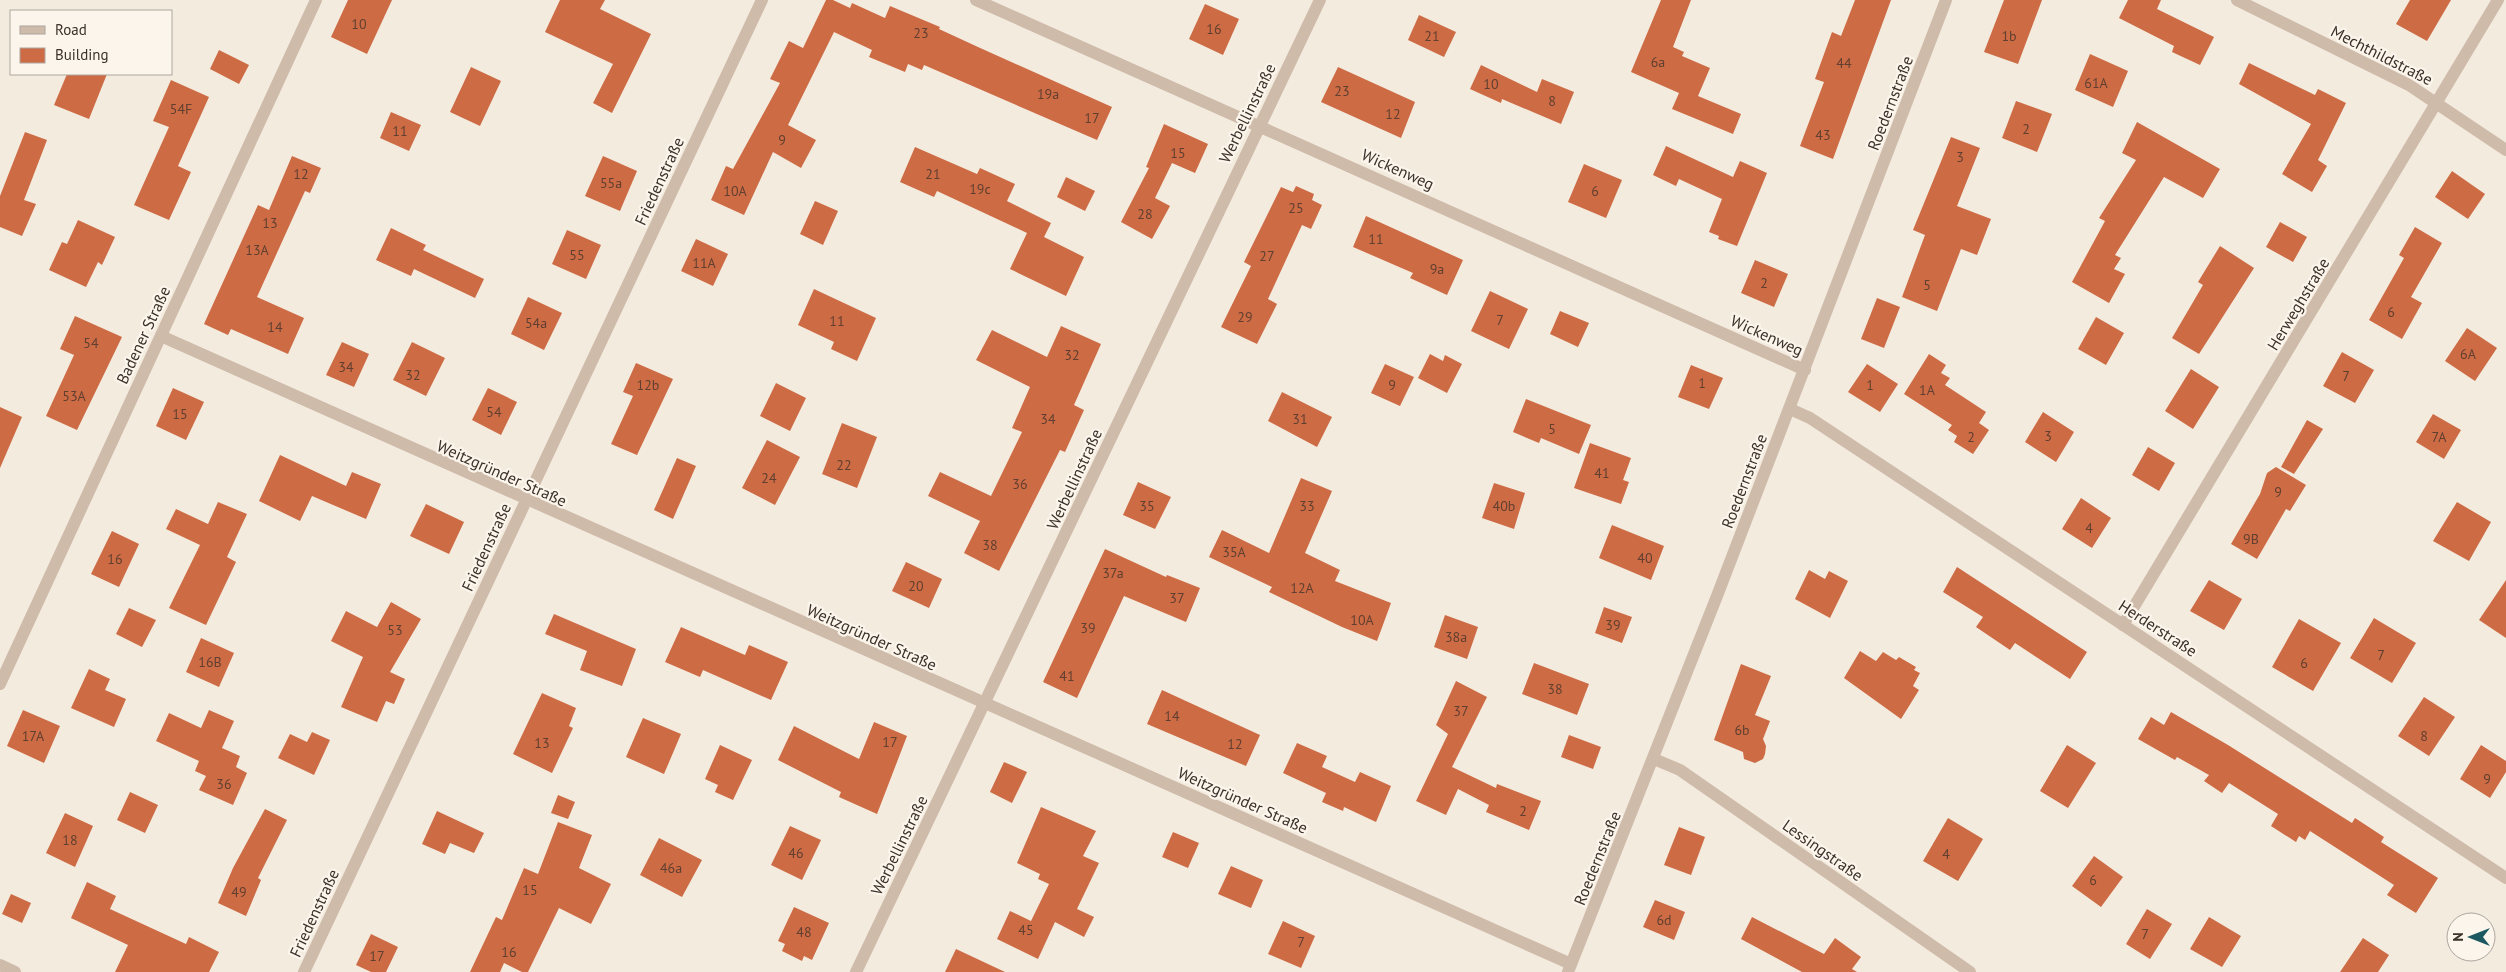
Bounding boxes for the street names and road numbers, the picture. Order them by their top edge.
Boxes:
street label: Mechthildstraße [2328,21,2436,89]
street label: Roedernstraße [1863,53,1917,153]
street label: Werbellinstraße [1214,60,1280,166]
street label: Friedenstraße [630,134,688,228]
street label: Wickenweg [1359,144,1437,194]
street label: Herweghstraße [2263,254,2333,354]
street label: Badener Straße [112,283,174,387]
street label: Wickenweg [1728,310,1806,360]
street label: Werbellinstraße [1042,426,1106,532]
street label: Roedernstraße [1717,431,1771,531]
street label: Weitzgründer Straße [434,435,570,511]
street label: Friedenstraße [457,500,515,594]
street label: Herderstraße [2115,595,2201,661]
street label: Weitzgründer Straße [804,599,940,675]
street label: Weitzgründer Straße [1175,762,1311,838]
street label: Werbellinstraße [866,792,932,898]
street label: Roedernstraße [1569,808,1625,908]
street label: Lessingstraße [1779,815,1867,885]
street label: Friedenstraße [285,866,343,960]

